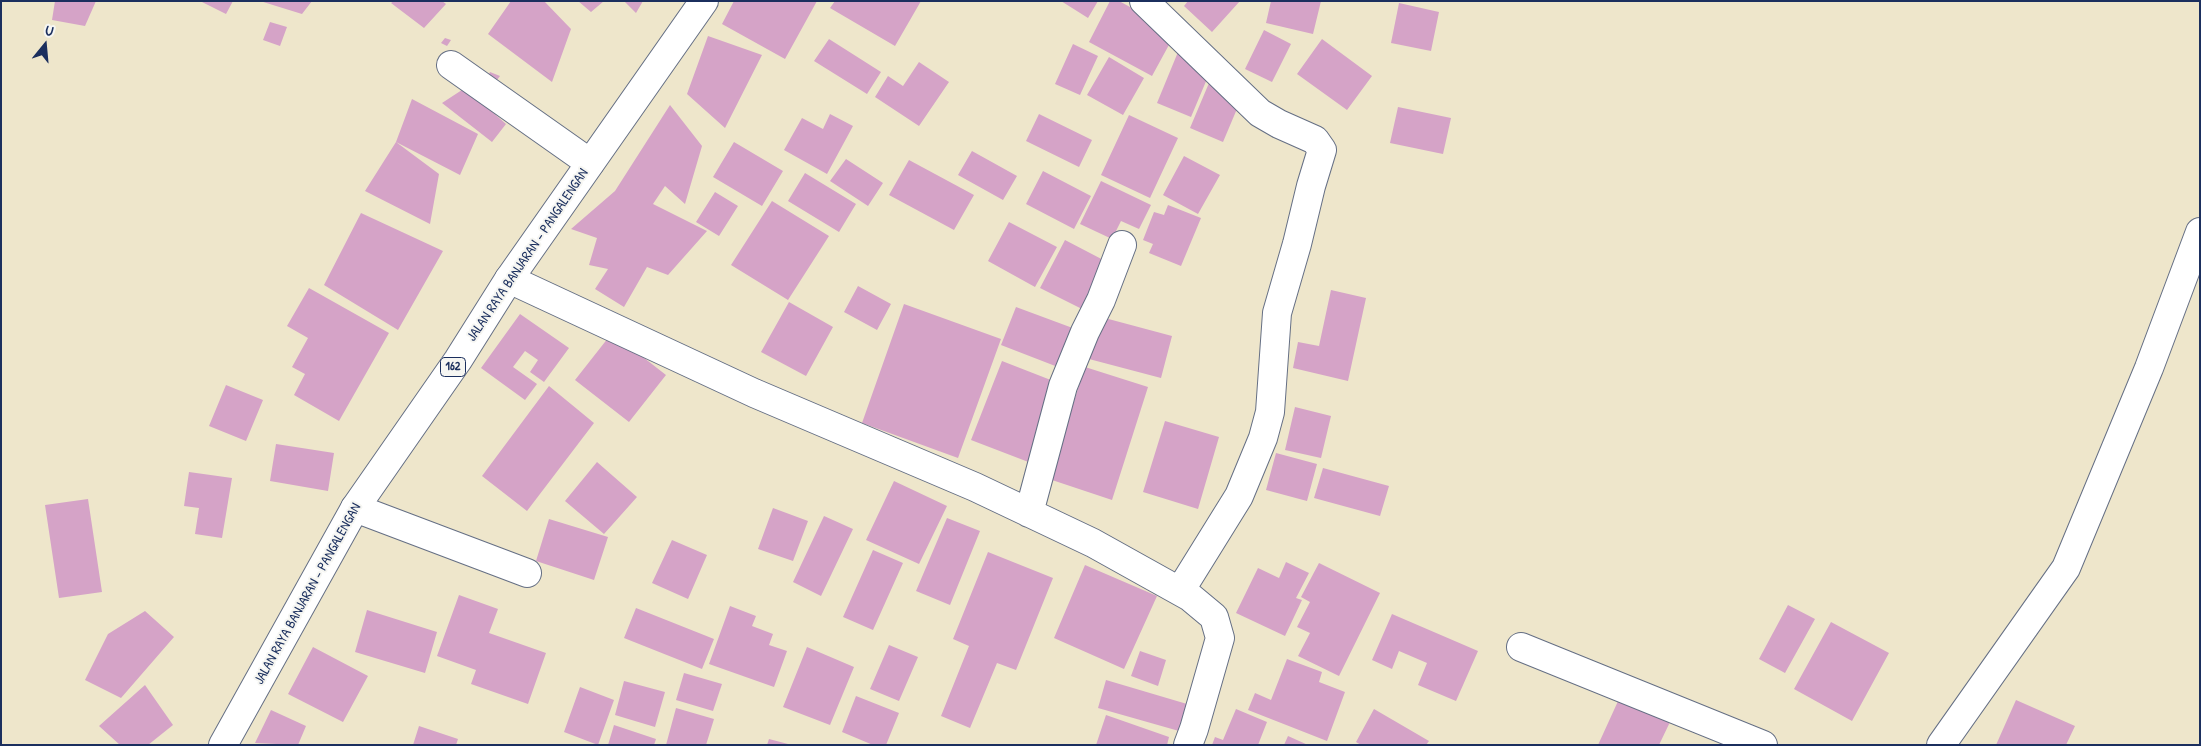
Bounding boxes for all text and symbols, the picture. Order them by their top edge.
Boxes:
north arrow [20,20,70,70]
text: U [43,20,56,40]
street label: JALAN RAYA BANJARAN - PANGALENGAN [464,165,592,345]
road number: 162 [440,358,466,377]
street label: JALAN RAYA BANJARAN - PANGALENGAN [251,500,365,688]

